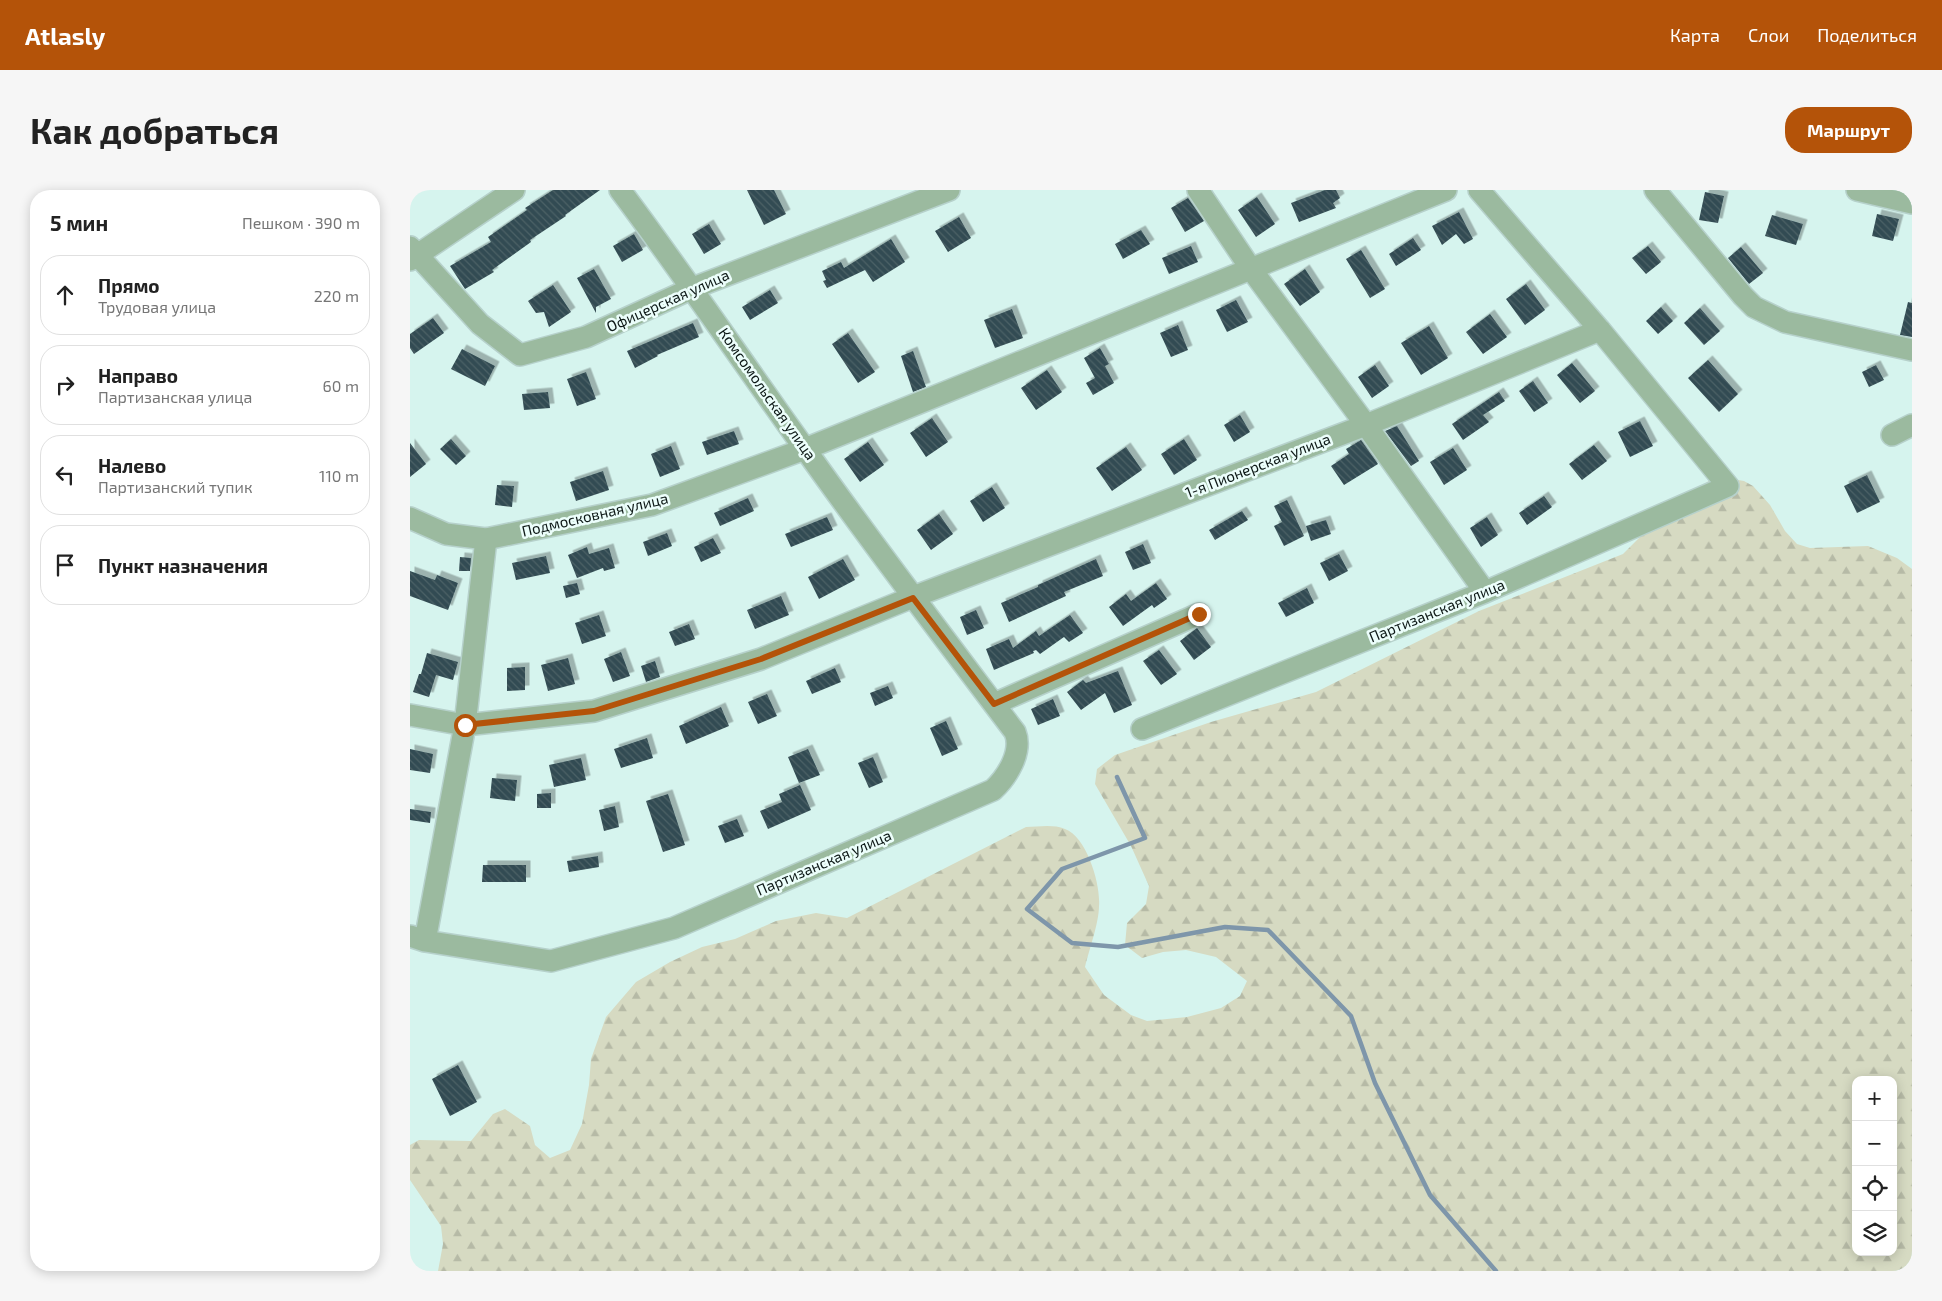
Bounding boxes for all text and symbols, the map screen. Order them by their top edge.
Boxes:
text: Atlasly [25,21,105,50]
text: Карта [1670,24,1720,46]
text: Слои [1748,24,1789,46]
text: Поделиться [1817,24,1917,46]
button: Маршрут [1785,107,1912,153]
text: Как добраться [30,109,279,151]
text: 5 мин [50,210,108,235]
text: Пешком · 390 m [242,213,360,232]
street label: Офицерская улица [603,265,732,336]
text: Прямо [98,274,160,297]
icon: ahead [51,281,79,309]
text: 220 m [314,286,359,305]
text: Трудовая улица [98,297,216,316]
street label: Комсомольская улица [715,324,820,464]
text: Направо [98,364,178,387]
icon: right [51,371,79,399]
text: 60 m [323,376,359,395]
text: Партизанская улица [98,387,252,406]
street label: 1-я Пионерская улица [1182,429,1333,502]
text: Налево [98,454,166,477]
icon: left [51,461,79,489]
text: 110 m [319,466,359,485]
text: Партизанский тупик [98,477,253,496]
street label: Подмосковная улица [520,488,670,541]
icon: arrive [51,551,79,579]
text: Пункт назначения [98,554,268,577]
street label: Партизанская улица [1366,575,1507,646]
route end [1188,603,1211,626]
route start [454,714,477,737]
street label: Партизанская улица [753,826,894,900]
map controls [1852,1076,1897,1256]
button: + [1852,1076,1897,1121]
button: − [1852,1121,1897,1166]
button: locate [1852,1166,1897,1211]
button: layers [1852,1211,1897,1256]

